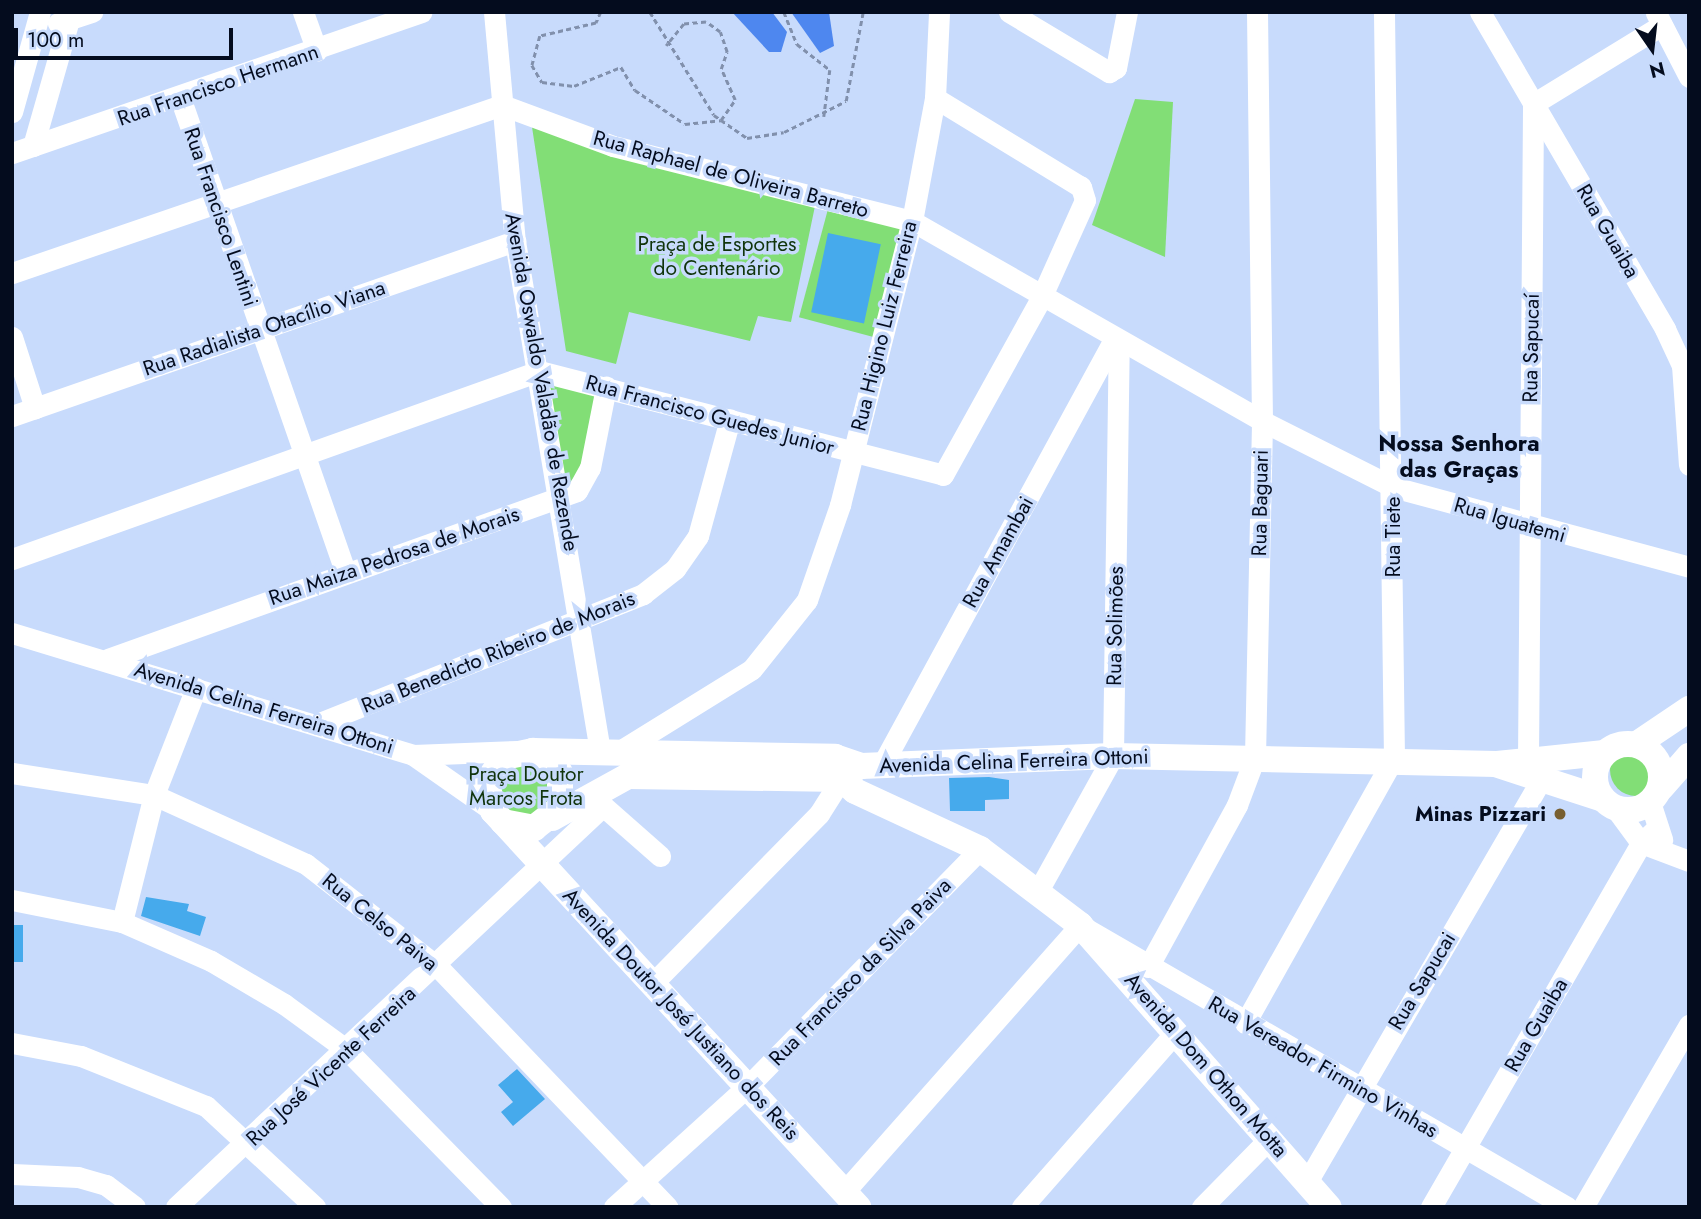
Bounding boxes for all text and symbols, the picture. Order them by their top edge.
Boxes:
scale bar [18,14,236,58]
north arrow [1617,14,1687,84]
text: 100 m [27,25,84,55]
street label: Rua Francisco Hermann [114,39,322,131]
text: N [1647,55,1668,85]
street label: Rua Francisco Lentini [179,124,263,310]
street label: Rua Raphael de Oliveira Barreto [591,125,871,223]
street label: Rua Guaiba [1571,180,1645,282]
street label: Avenida Oswaldo Valadão de Rezende [500,211,584,553]
street label: Rua Higino Luiz Ferreira [846,218,922,434]
park label: Praça de Esportes do Centenário [638,231,796,281]
street label: Rua Radialista Otacílio Viana [140,275,388,381]
street label: Rua Sapucaí [1517,293,1545,403]
street label: Rua Francisco Guedes Junior [583,370,837,460]
district label: Nossa Senhora das Graças [1378,429,1540,483]
street label: Rua Baguari [1246,449,1274,557]
street label: Rua Amambai [957,492,1039,612]
street label: Rua Iguatemi [1451,492,1569,548]
street label: Rua Tiete [1380,496,1406,578]
street label: Rua Maiza Pedrosa de Morais [265,501,523,611]
street label: Rua Solimões [1101,566,1129,686]
street label: Rua Benedicto Ribeiro de Morais [358,585,638,719]
street label: Avenida Celina Ferreira Ottoni [131,657,397,759]
street label: Avenida Celina Ferreira Ottoni [879,744,1149,778]
park label: Praça Doutor Marcos Frota [468,761,584,811]
place label: Minas Pizzari [1415,801,1546,827]
marker: Minas Pizzari [1552,806,1568,822]
street label: Rua Celso Paiva [317,868,443,976]
street label: Rua Francisco da Silva Paiva [764,873,956,1071]
street label: Avenida Doutor José Justiano dos Reis [558,883,804,1145]
street label: Rua Sapucai [1383,928,1461,1034]
street label: Avenida Dom Othon Motta [1119,968,1293,1162]
street label: Rua Guaiba [1499,974,1573,1076]
street label: Rua José Vicente Ferreira [241,981,421,1151]
street label: Rua Vereador Firmino Vinhas [1204,991,1442,1143]

